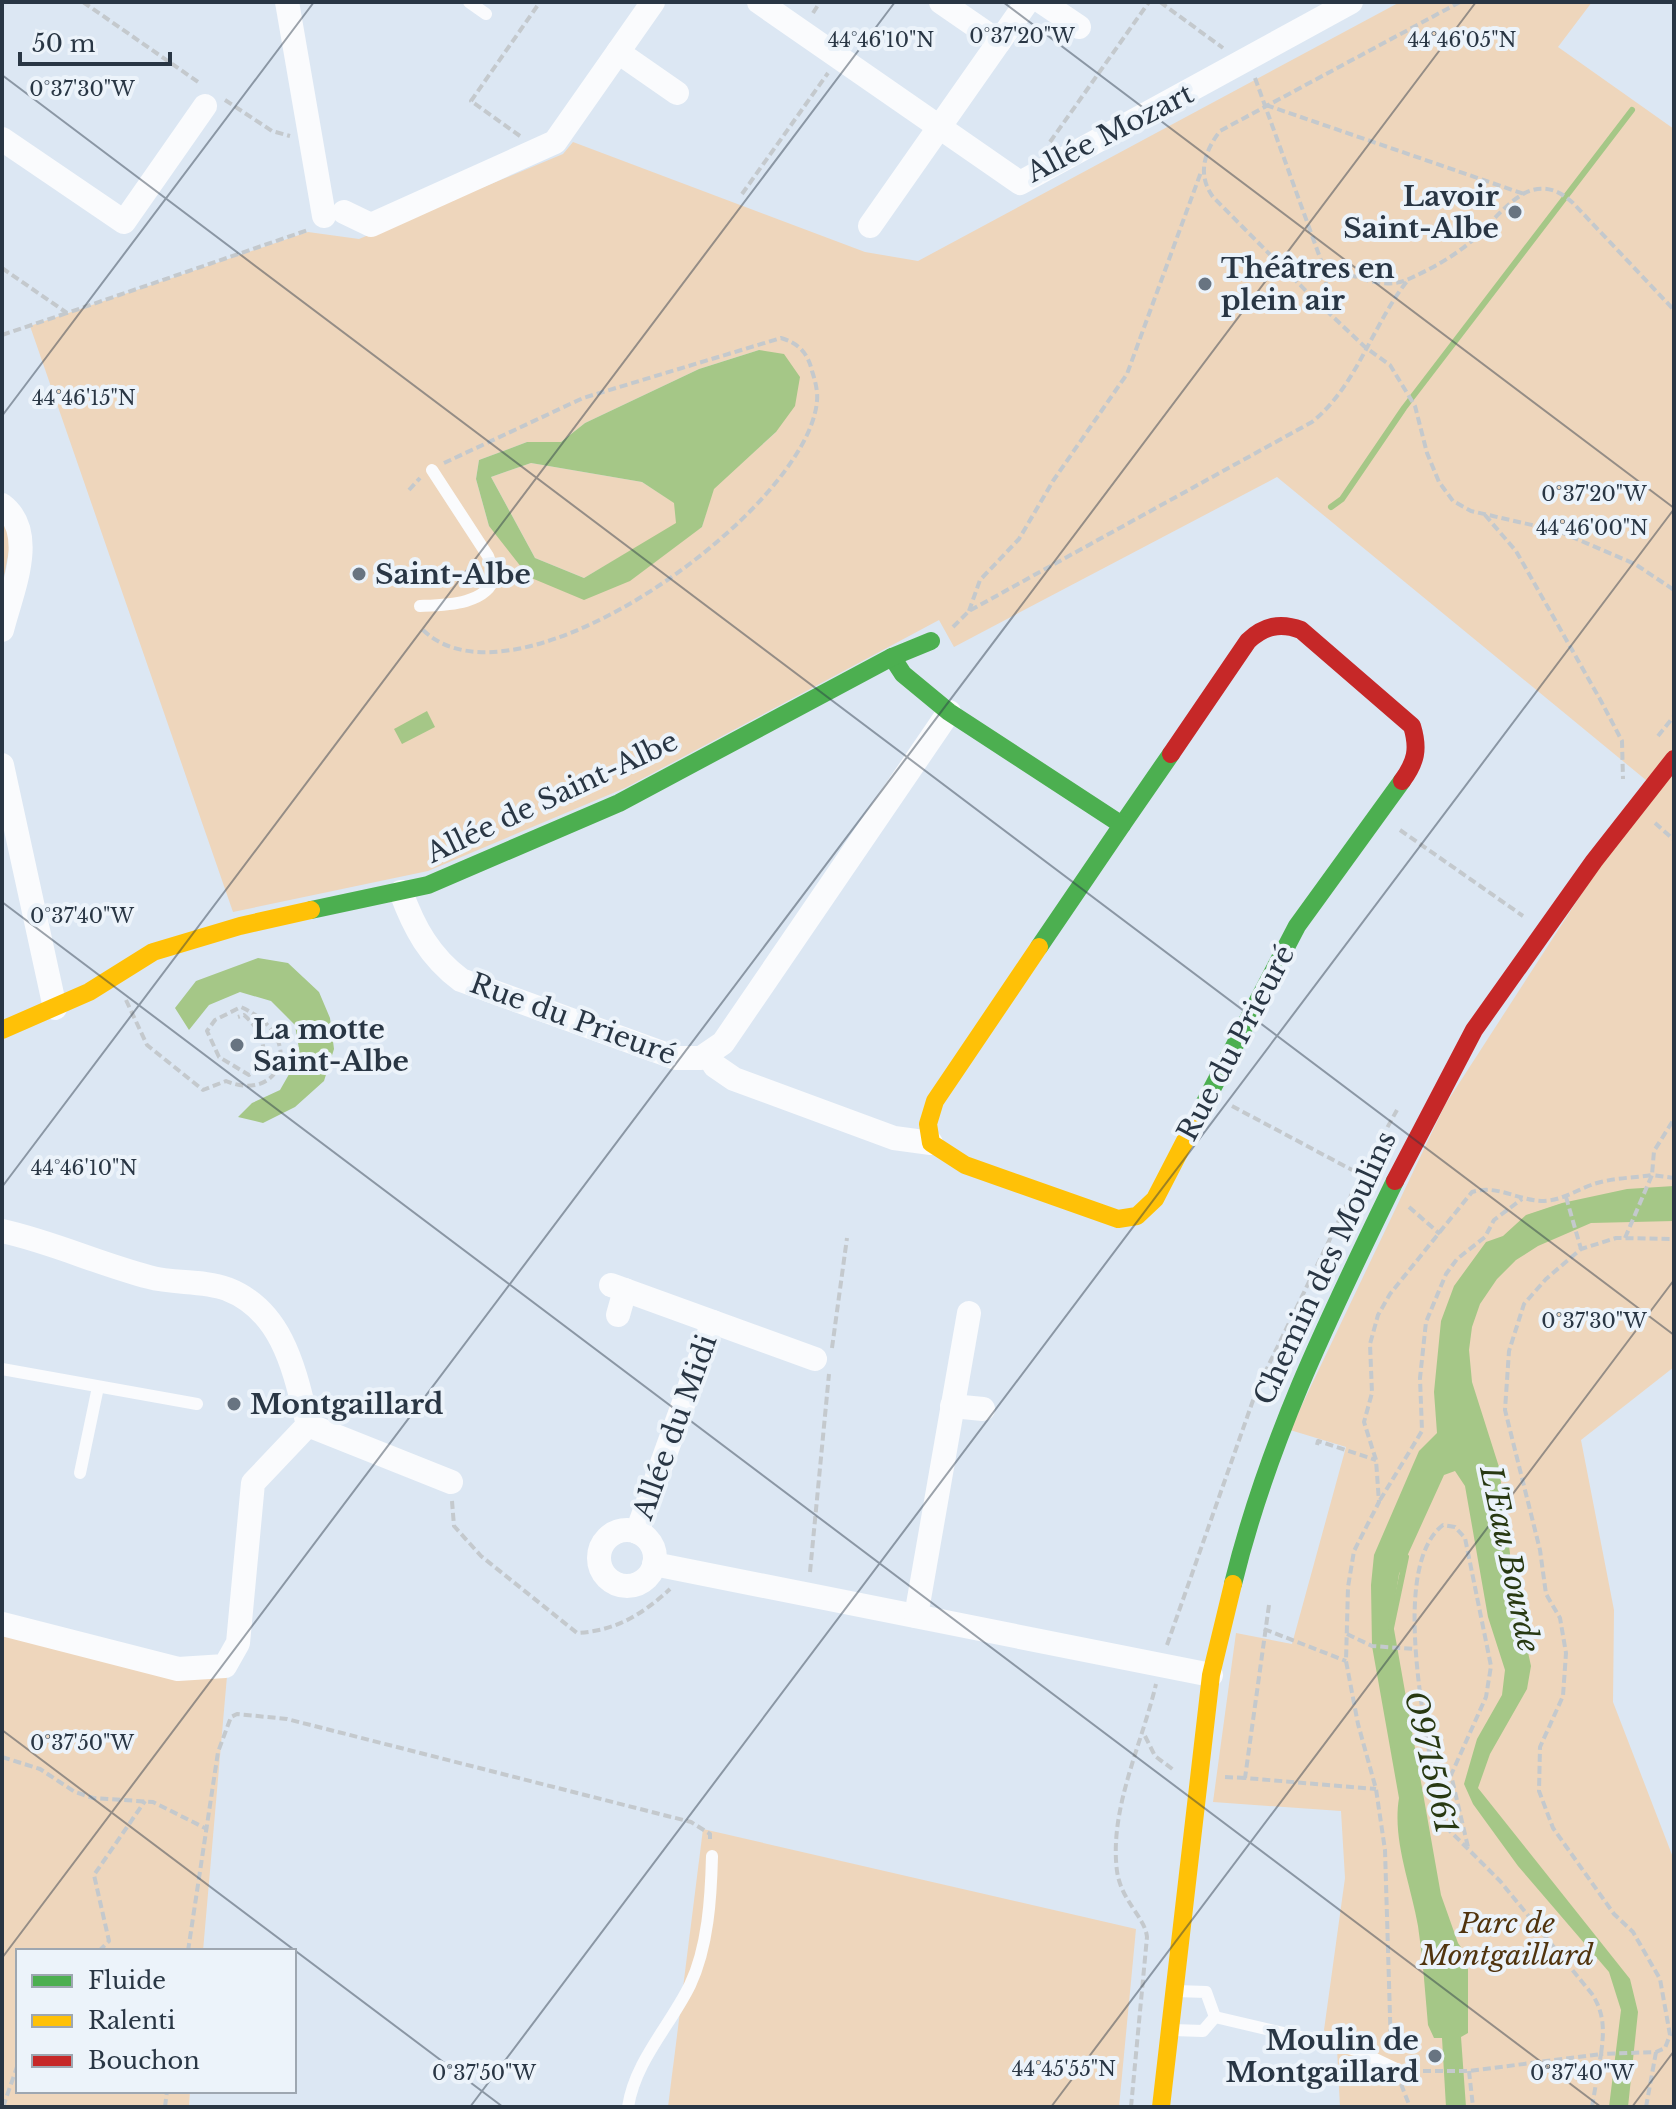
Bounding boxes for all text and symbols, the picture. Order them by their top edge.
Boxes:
scale bar [20,16,170,66]
text: 0°37'20"W [969,24,1075,48]
text: 44°46'10"N [828,28,934,52]
text: 44°46'05"N [1407,28,1517,52]
text: 50 m [32,29,96,58]
street label: Allée Mozart [1020,76,1200,191]
text: 0°37'30"W [29,77,135,101]
place label: Lavoir Saint-Albe [1343,179,1499,246]
marker: Lavoir Saint-Albe [1506,203,1524,221]
place label: Théâtres en plein air [1221,251,1395,318]
marker: Théâtres en plein air [1196,275,1214,293]
text: 44°46'15"N [32,386,136,410]
text: 0°37'20"W [1541,482,1647,506]
text: 44°46'00"N [1536,516,1648,540]
place label: Saint-Albe [375,557,531,592]
marker: Saint-Albe [350,565,368,583]
street label: Allée de Saint-Albe [420,723,683,871]
text: 0°37'40"W [30,904,134,928]
street label: Rue du Prieuré [1170,939,1302,1147]
street label: Rue du Prieuré [465,966,681,1072]
place label: La motte Saint-Albe [253,1012,409,1079]
marker: La motte Saint-Albe [228,1036,246,1054]
street label: Chemin des Moulins [1246,1126,1404,1410]
text: 44°46'10"N [31,1156,137,1180]
text: 0°37'30"W [1541,1309,1647,1333]
street label: Allée du Midi [625,1330,725,1525]
place label: Montgaillard [250,1387,443,1422]
marker: Montgaillard [225,1395,243,1413]
water label: L'Eau Bourde [1472,1462,1548,1656]
water label: O9715061 [1397,1687,1465,1837]
text: 0°37'50"W [30,1731,134,1755]
park label: Parc de Montgaillard [1419,1906,1594,1973]
legend [16,1949,296,2093]
text: Fluide [88,1966,166,1995]
text: Ralenti [88,2006,176,2035]
place label: Moulin de Montgaillard [1226,2023,1419,2090]
text: Bouchon [88,2046,200,2075]
marker: Moulin de Montgaillard [1426,2047,1444,2065]
text: 44°45'55"N [1012,2057,1116,2081]
text: 0°37'50"W [432,2061,536,2085]
text: 0°37'40"W [1530,2061,1634,2085]

